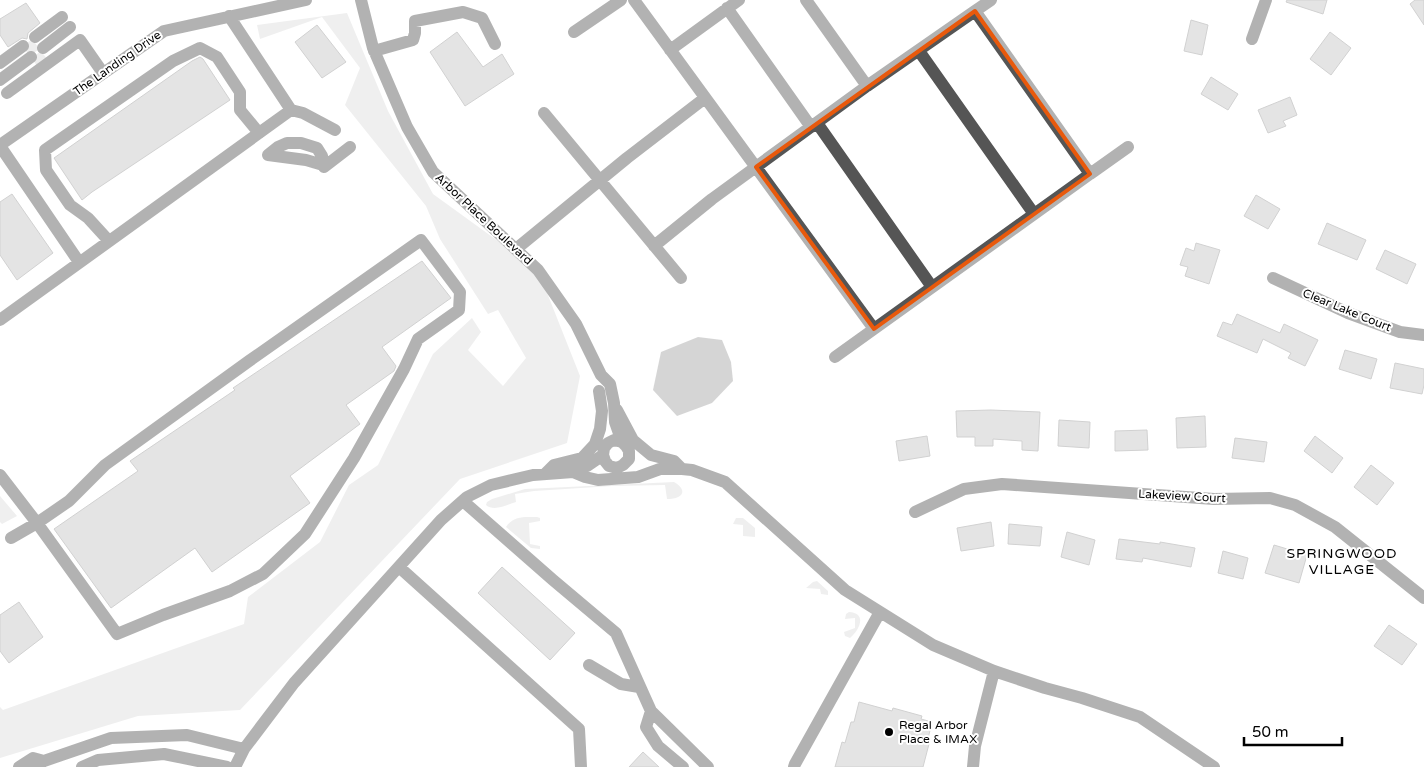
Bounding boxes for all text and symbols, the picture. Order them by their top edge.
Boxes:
street label: The Landing Drive [71,27,164,98]
street label: Arbor Place Boulevard [433,170,535,268]
street label: Clear Lake Court [1301,286,1394,334]
street label: Lakeview Court [1138,487,1226,505]
district label: SPRINGWOOD VILLAGE [1286,545,1398,578]
scale bar [1244,714,1342,746]
place label: Regal Arbor Place & IMAX [899,718,977,746]
text: 50 m [1252,723,1289,741]
marker: Regal Arbor Place & IMAX [883,726,895,738]

